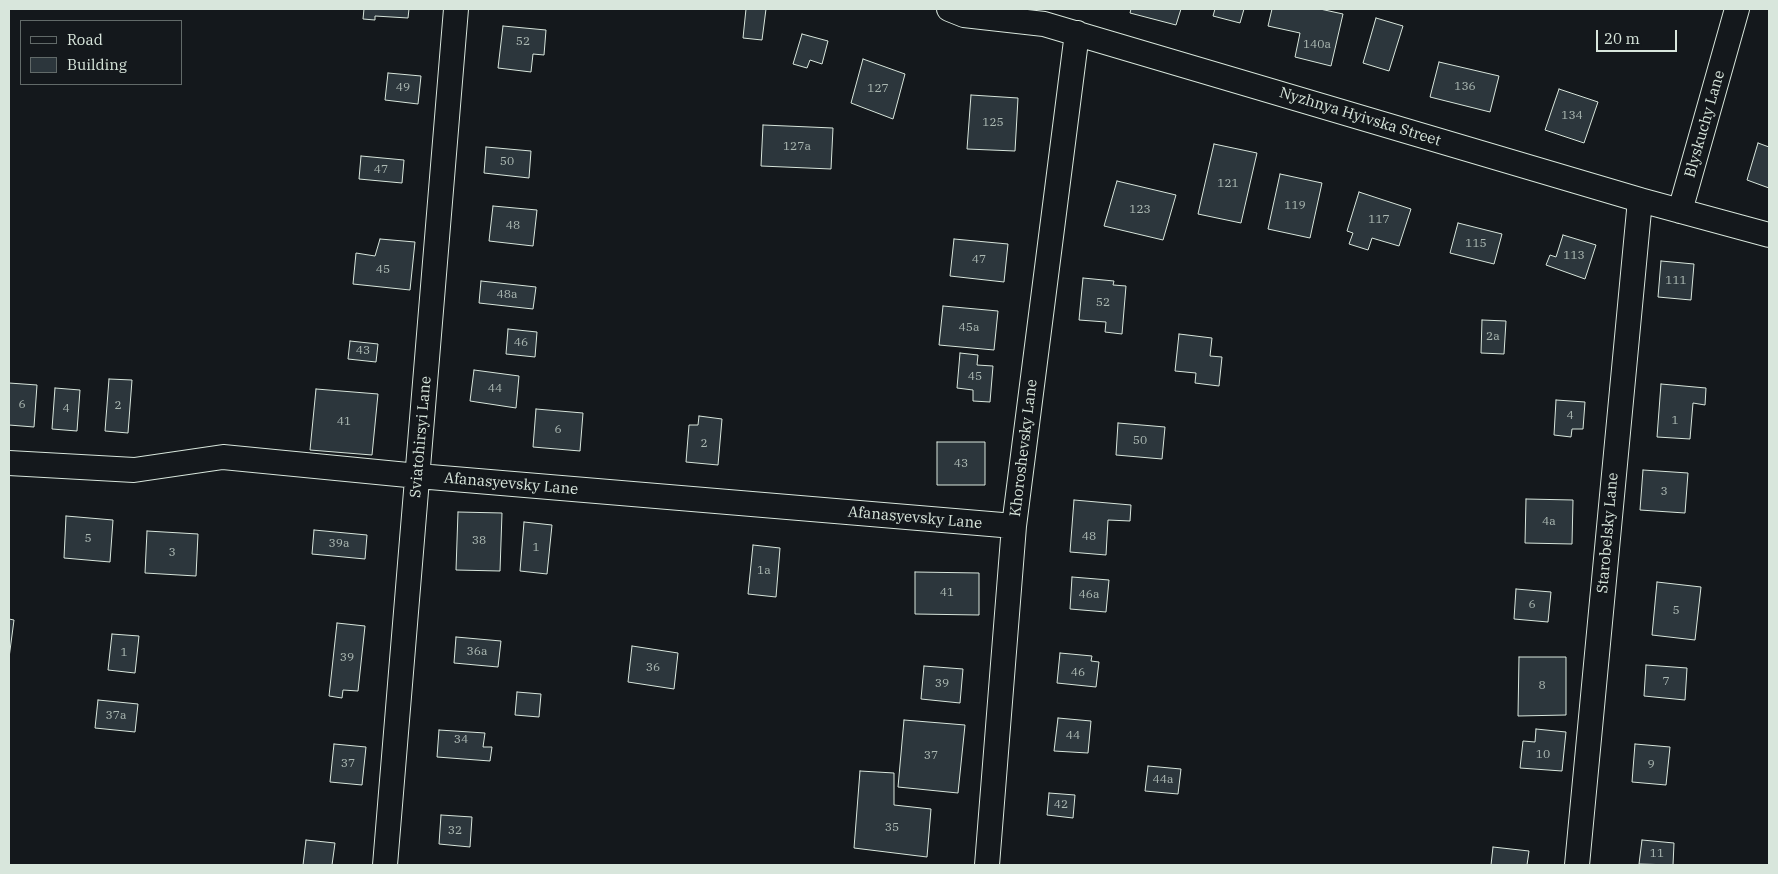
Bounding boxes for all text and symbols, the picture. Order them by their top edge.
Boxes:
legend [20,20,182,85]
scale bar [1598,20,1679,52]
text: 20 m [1604,29,1640,48]
text: Road [67,30,103,49]
house number: 52 [516,35,530,49]
house number: 140а [1303,38,1331,52]
text: Building [67,55,127,74]
street label: Blyskuchy Lane [1681,68,1729,180]
house number: 136 [1454,80,1476,94]
house number: 49 [396,81,410,95]
house number: 127 [867,82,889,96]
street label: Nyzhnya Hyivska Street [1277,84,1443,150]
house number: 134 [1561,109,1583,123]
house number: 125 [982,116,1004,130]
house number: 127а [783,140,811,154]
house number: 50 [500,155,514,169]
house number: 47 [374,163,388,177]
house number: 121 [1217,177,1239,191]
house number: 119 [1284,199,1306,213]
house number: 123 [1129,203,1151,217]
house number: 117 [1368,213,1390,227]
house number: 48 [506,219,520,233]
house number: 115 [1465,237,1487,251]
house number: 113 [1563,249,1585,263]
house number: 47 [972,253,986,267]
house number: 45 [376,263,390,277]
house number: 111 [1665,274,1687,288]
house number: 48а [497,288,517,302]
house number: 52 [1096,296,1110,310]
house number: 45а [959,321,979,335]
house number: 2а [1486,330,1500,344]
house number: 46 [514,336,528,350]
house number: 43 [356,344,370,358]
house number: 45 [968,370,982,384]
street label: Sviatohirsyi Lane [407,375,435,499]
street label: Khoroshevsky Lane [1007,378,1041,518]
house number: 44 [488,382,502,396]
house number: 6 [18,398,26,412]
house number: 2 [114,399,122,413]
house number: 4 [62,402,70,416]
house number: 4 [1566,409,1574,423]
house number: 1 [1671,414,1679,428]
house number: 41 [337,415,351,429]
house number: 6 [554,423,562,437]
house number: 50 [1133,434,1147,448]
house number: 2 [700,437,708,451]
house number: 43 [954,457,968,471]
street label: Afanasyevsky Lane [443,469,579,499]
street label: Starobelsky Lane [1594,472,1622,594]
house number: 3 [1660,485,1668,499]
street label: Afanasyevsky Lane [847,503,983,533]
house number: 4а [1542,515,1556,529]
house number: 48 [1082,530,1096,544]
house number: 5 [84,532,92,546]
house number: 38 [472,534,486,548]
house number: 39а [329,537,349,551]
house number: 1 [532,541,540,555]
house number: 3 [168,546,176,560]
house number: 1а [757,564,771,578]
house number: 41 [940,586,954,600]
house number: 46а [1079,588,1099,602]
house number: 6 [1528,598,1536,612]
house number: 5 [1672,604,1680,618]
house number: 36а [467,645,487,659]
house number: 1 [120,646,128,660]
house number: 39 [340,651,354,665]
house number: 36 [646,661,660,675]
house number: 46 [1071,666,1085,680]
house number: 7 [1662,675,1670,689]
house number: 39 [935,677,949,691]
house number: 8 [1538,679,1546,693]
house number: 37а [106,709,126,723]
house number: 44 [1066,729,1080,743]
house number: 34 [454,733,468,747]
house number: 10 [1536,748,1550,762]
house number: 37 [924,749,938,763]
house number: 37 [341,757,355,771]
house number: 9 [1647,758,1655,772]
house number: 44а [1153,773,1173,787]
house number: 42 [1054,798,1068,812]
house number: 35 [885,821,899,835]
house number: 32 [448,824,462,838]
house number: 11 [1650,847,1664,861]

